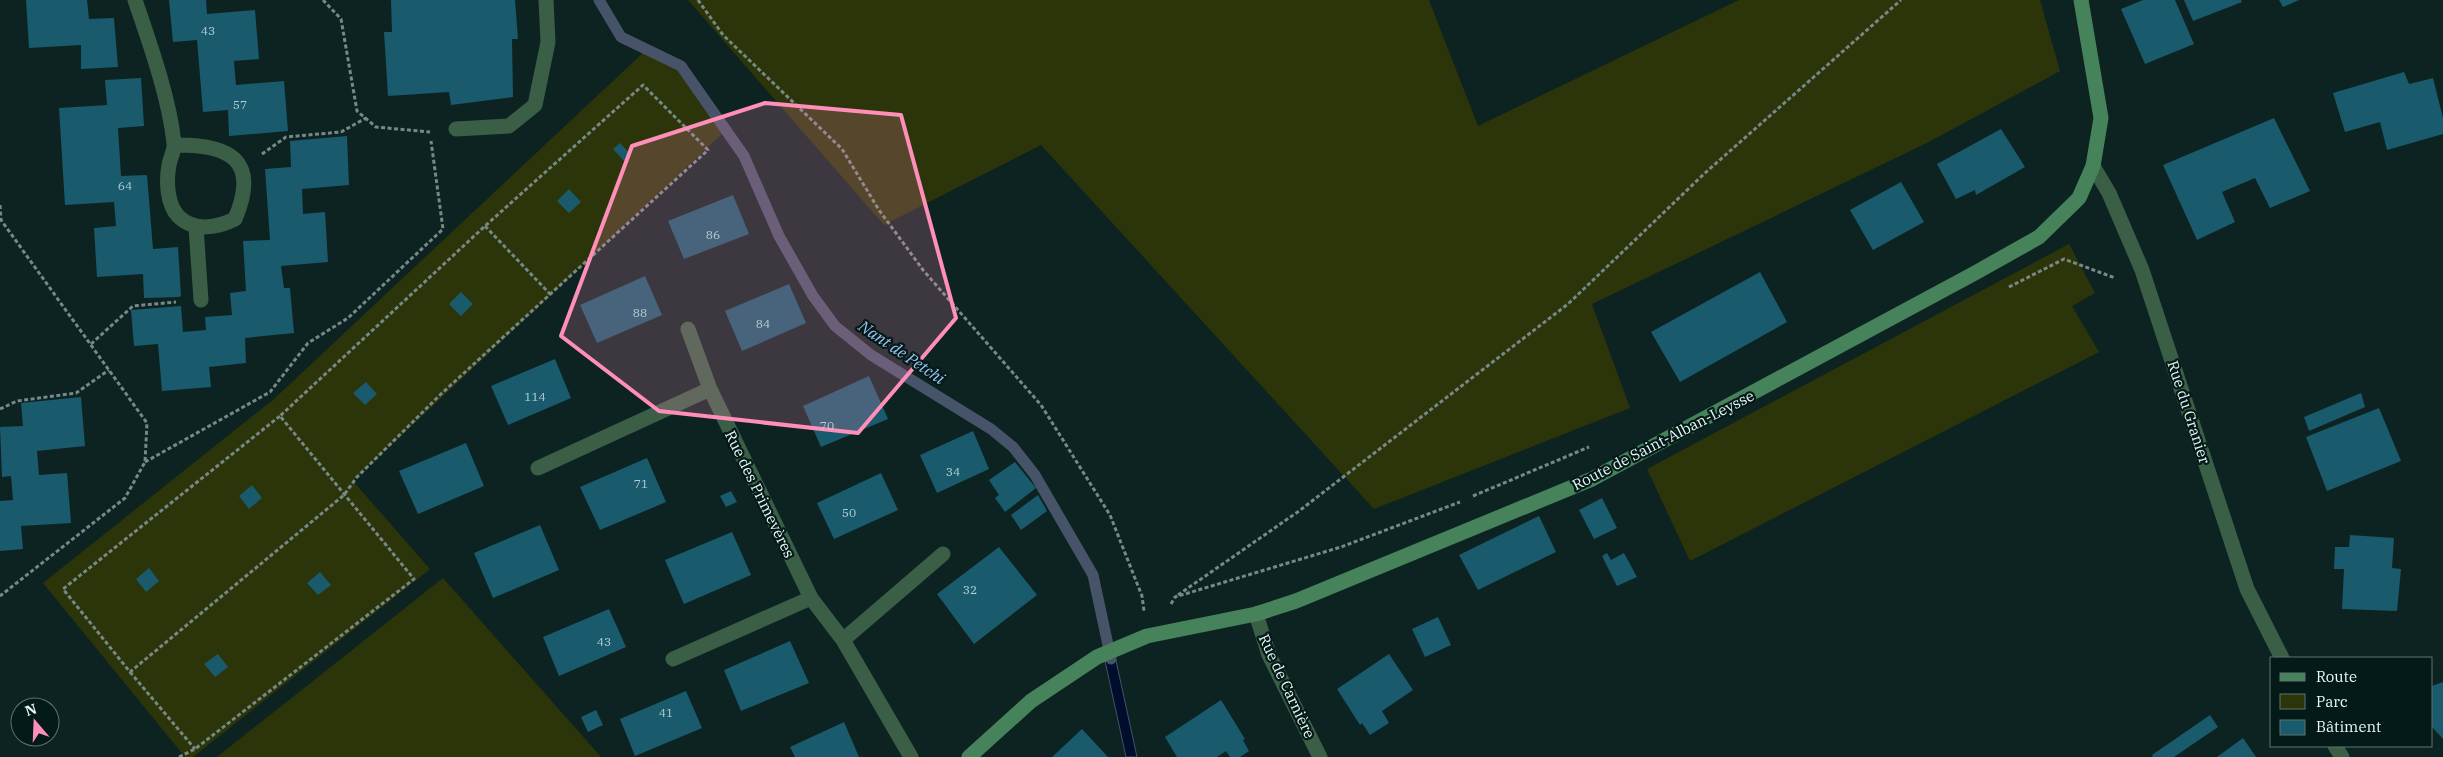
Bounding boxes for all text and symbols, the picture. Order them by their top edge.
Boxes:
house number: 43 [201,23,215,38]
house number: 57 [233,97,247,112]
house number: 64 [118,178,132,193]
house number: 86 [706,227,720,242]
house number: 88 [633,305,647,320]
water label: Nant de Petchi [854,315,949,388]
house number: 84 [756,316,770,331]
street label: Rue du Granier [2163,358,2215,466]
street label: Route de Saint-Alban-Leysse [1569,386,1757,494]
house number: 114 [524,389,546,404]
house number: 70 [820,418,834,433]
street label: Rue des Primevères [721,427,799,561]
house number: 34 [946,464,960,479]
house number: 71 [634,476,648,491]
house number: 50 [842,505,856,520]
house number: 32 [963,582,977,597]
street label: Rue de Carnière [1255,631,1319,741]
house number: 43 [597,634,611,649]
legend [2270,657,2433,747]
text: Route [2316,667,2357,686]
text: Parc [2316,692,2348,711]
north arrow [10,697,60,747]
text: N [23,699,39,720]
house number: 41 [659,705,673,720]
text: Bâtiment [2316,717,2381,736]

